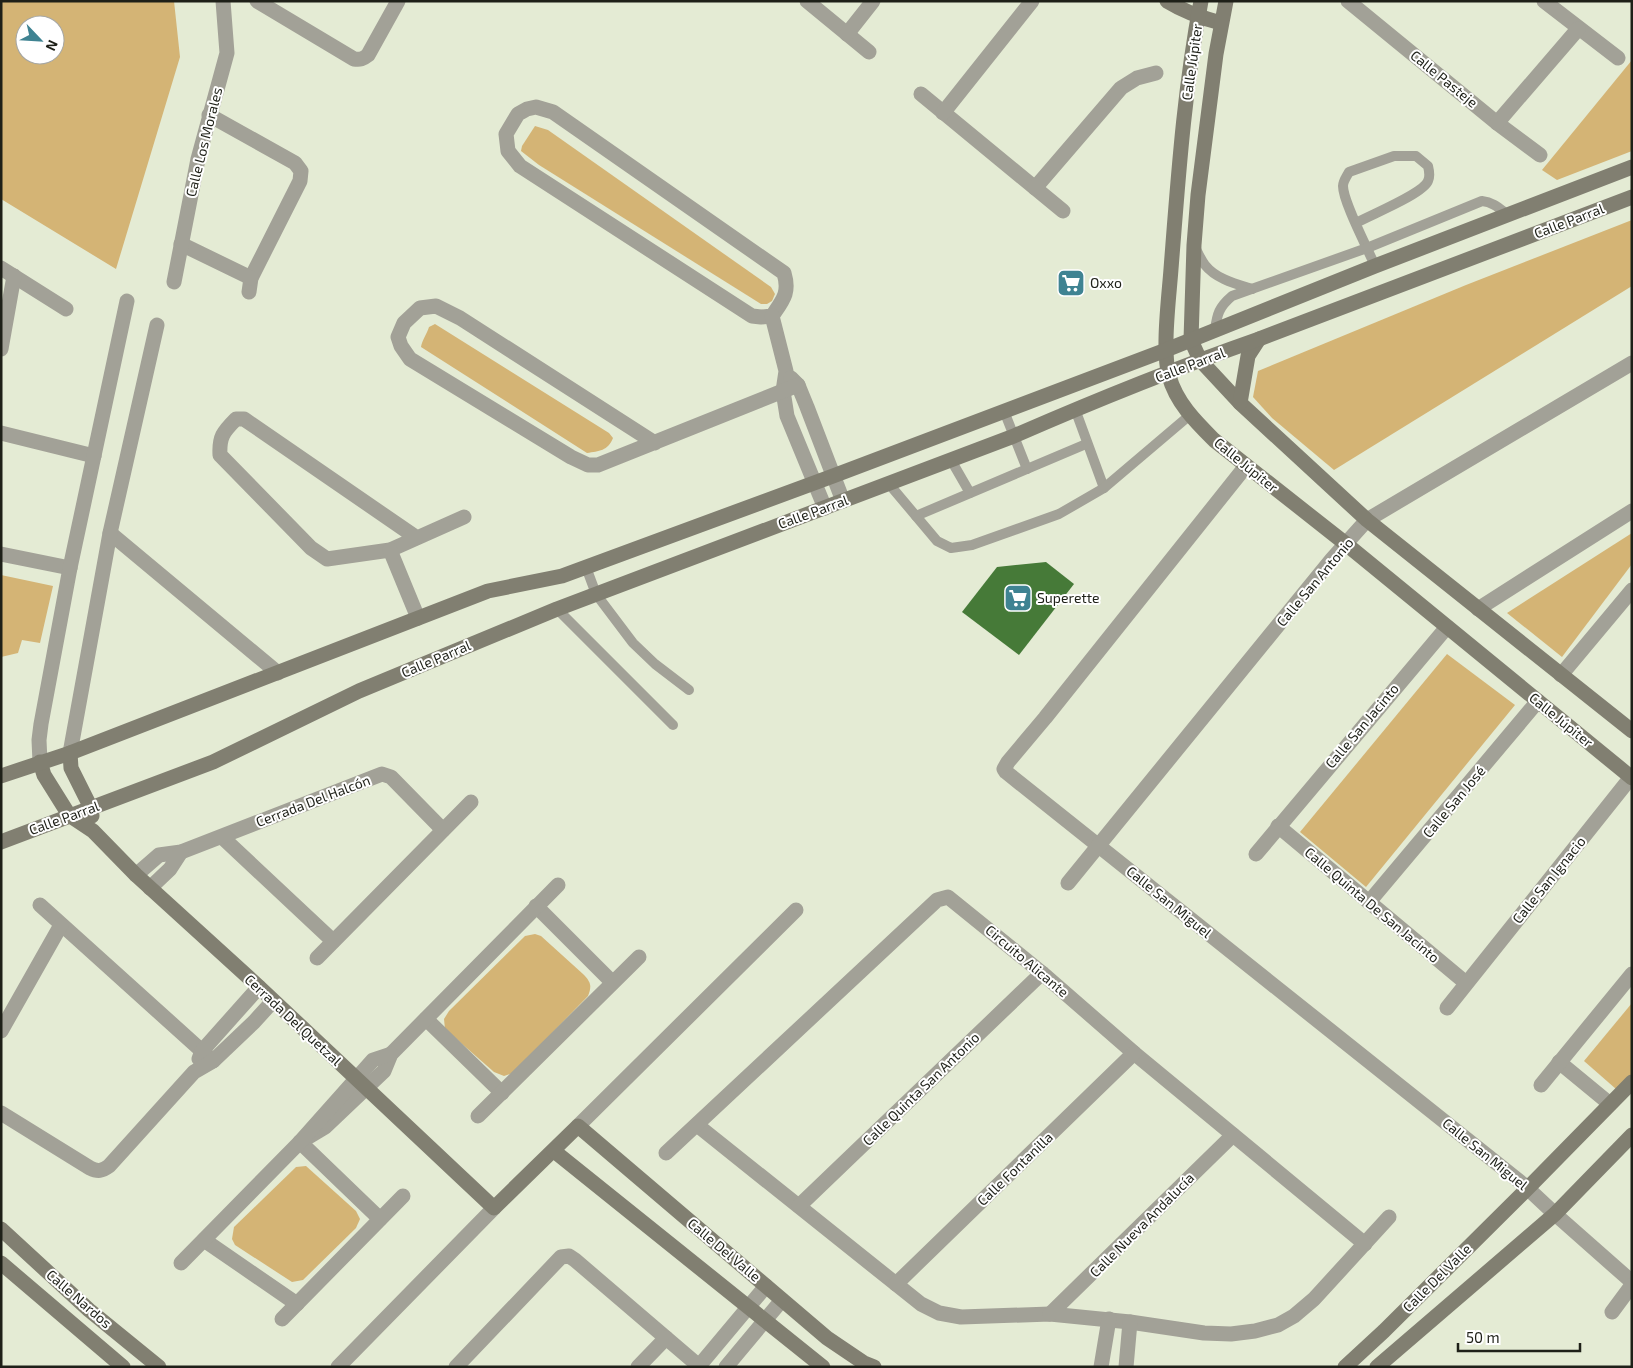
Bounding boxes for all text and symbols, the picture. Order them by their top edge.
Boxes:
north arrow [15,15,65,65]
street label: Calle Júpiter [1178,22,1205,101]
text: N [42,38,62,54]
street label: Calle Pasteje [1407,46,1481,111]
street label: Calle Los Morales [182,85,225,198]
street label: Calle Parral [1531,199,1607,242]
supermarket icon: Oxxo [1056,268,1086,298]
place label: Oxxo [1090,274,1122,291]
street label: Calle Parral [1152,343,1228,386]
street label: Calle Júpiter [1211,434,1282,496]
street label: Calle Parral [775,491,851,532]
street label: Calle San Antonio [1273,534,1357,630]
supermarket icon: Superette [1003,583,1033,613]
place label: Superette [1037,589,1100,606]
street label: Calle Parral [399,636,474,681]
street label: Calle San Jacinto [1321,680,1402,771]
street label: Calle Júpiter [1526,689,1597,751]
street label: Calle San José [1419,762,1489,841]
street label: Cerrada Del Halcón [253,771,372,830]
street label: Calle Parral [26,797,102,838]
street label: Calle San Ignacio [1508,833,1589,927]
street label: Calle Quinta De San Jacinto [1302,843,1443,966]
street label: Calle San Miguel [1123,862,1216,942]
street label: Circuito Alicante [982,921,1072,1000]
street label: Cerrada Del Quetzal [241,970,346,1069]
street label: Calle Quinta San Antonio [859,1028,983,1149]
street label: Calle San Miguel [1439,1114,1532,1194]
street label: Calle Fontanilla [973,1128,1056,1209]
street label: Calle Nueva Andalucía [1086,1169,1197,1280]
street label: Calle Del Valle [685,1214,764,1285]
street label: Calle Del Valle [1399,1240,1474,1315]
street label: Calle Nardos [43,1266,115,1332]
scale bar [1458,1320,1580,1352]
text: 50 m [1466,1328,1500,1346]

